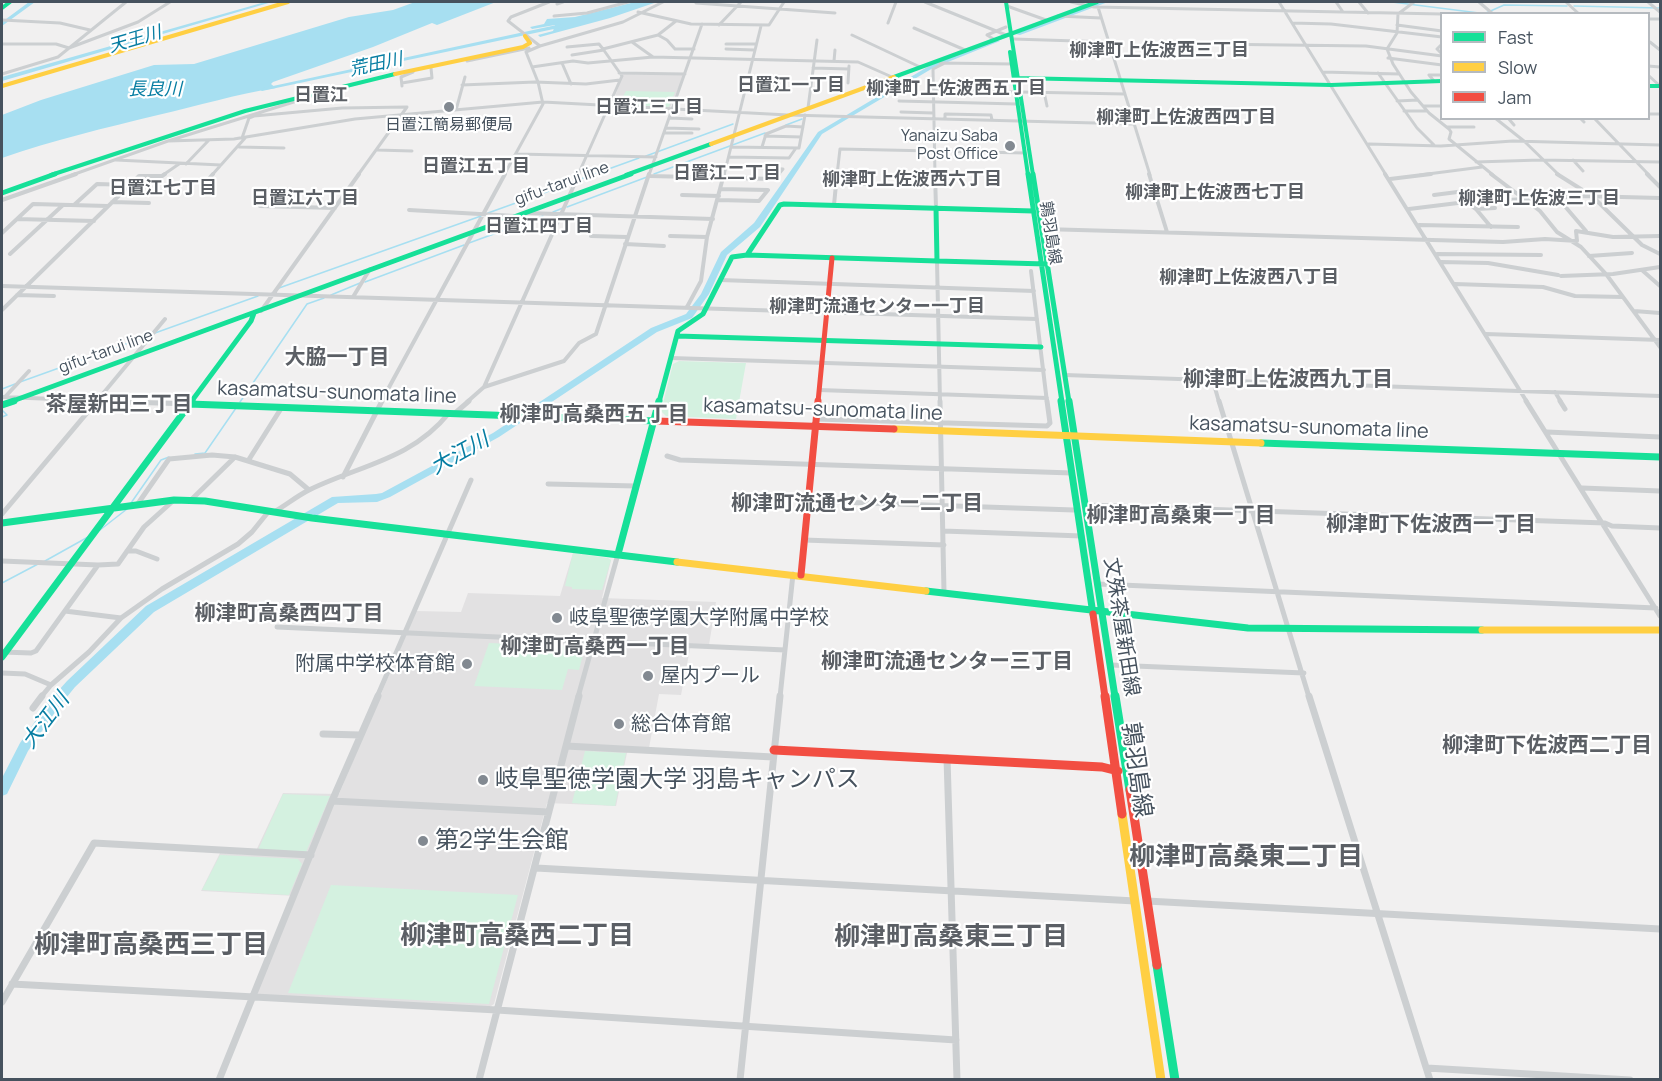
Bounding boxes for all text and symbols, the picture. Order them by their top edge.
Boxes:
legend [1440,12,1650,120]
water label: 天王川 [106,22,164,58]
text: Fast [1498,25,1533,49]
district label: 柳津町上佐波西三丁目 [1069,40,1249,62]
water label: 荒田川 [347,49,405,81]
text: Slow [1498,55,1537,79]
district label: 日置江一丁目 [737,75,845,97]
district label: 柳津町上佐波西五丁目 [866,78,1046,100]
water label: 長良川 [128,79,182,101]
district label: 日置江 [294,85,348,107]
text: Jam [1498,85,1532,109]
district label: 日置江三丁目 [595,97,703,119]
marker: 日置江簡易郵便局 [442,100,456,114]
district label: 柳津町上佐波西四丁目 [1096,107,1276,129]
place label: 日置江簡易郵便局 [385,116,513,136]
place label: Yanaizu Saba Post Office [901,127,998,165]
marker: Yanaizu Saba Post Office [1003,139,1017,153]
district label: 日置江五丁目 [422,156,530,178]
street label: gifu-tarui line [512,158,612,210]
district label: 日置江二丁目 [673,163,781,185]
district label: 柳津町上佐波西六丁目 [822,169,1002,191]
district label: 日置江七丁目 [109,178,217,200]
district label: 柳津町上佐波西七丁目 [1125,182,1305,204]
district label: 日置江六丁目 [251,188,359,210]
district label: 柳津町上佐波三丁目 [1458,188,1620,210]
street label: 鶉羽島線 [1036,200,1064,266]
district label: 日置江四丁目 [485,216,593,238]
district label: 柳津町上佐波西八丁目 [1159,267,1339,289]
district label: 柳津町流通センター一丁目 [769,296,985,318]
street label: gifu-tarui line [56,326,156,378]
district label: 大脇一丁目 [285,345,389,371]
district label: 柳津町上佐波西九丁目 [1183,367,1393,393]
street label: kasamatsu-sunomata line [217,377,457,409]
district label: 茶屋新田三丁目 [46,392,192,418]
street label: kasamatsu-sunomata line [703,394,943,426]
district label: 柳津町高桑西五丁目 [500,402,688,428]
street label: kasamatsu-sunomata line [1189,412,1429,444]
water label: 大江川 [426,428,494,480]
district label: 柳津町流通センター二丁目 [731,491,983,517]
district label: 柳津町高桑東一丁目 [1087,503,1275,529]
district label: 柳津町下佐波西一丁目 [1326,512,1536,538]
street label: 文殊茶屋新田線 [1098,556,1144,698]
district label: 柳津町高桑西四丁目 [195,601,383,627]
place label: 岐阜聖徳学園大学附属中学校 [569,606,829,630]
marker: 岐阜聖徳学園大学附属中学校 [550,611,564,625]
district label: 柳津町高桑西一丁目 [501,634,689,660]
district label: 柳津町流通センター三丁目 [821,649,1073,675]
place label: 附属中学校体育館 [295,652,455,676]
marker: 附属中学校体育館 [460,657,474,671]
place label: 屋内プール [660,664,760,688]
marker: 屋内プール [641,669,655,683]
water label: 大江川 [17,688,75,754]
place label: 総合体育館 [631,712,731,736]
marker: 総合体育館 [612,717,626,731]
street label: 鶉羽島線 [1115,720,1157,820]
district label: 柳津町下佐波西二丁目 [1442,733,1652,759]
place label: 岐阜聖徳学園大学 羽島キャンパス [495,766,860,794]
marker: 岐阜聖徳学園大学 羽島キャンパス [476,773,490,787]
place label: 第2学生会館 [435,827,569,855]
marker: 第2学生会館 [416,834,430,848]
district label: 柳津町高桑東二丁目 [1129,842,1363,874]
district label: 柳津町高桑西二丁目 [400,921,634,953]
district label: 柳津町高桑東三丁目 [834,922,1068,954]
district label: 柳津町高桑西三丁目 [34,930,268,962]

